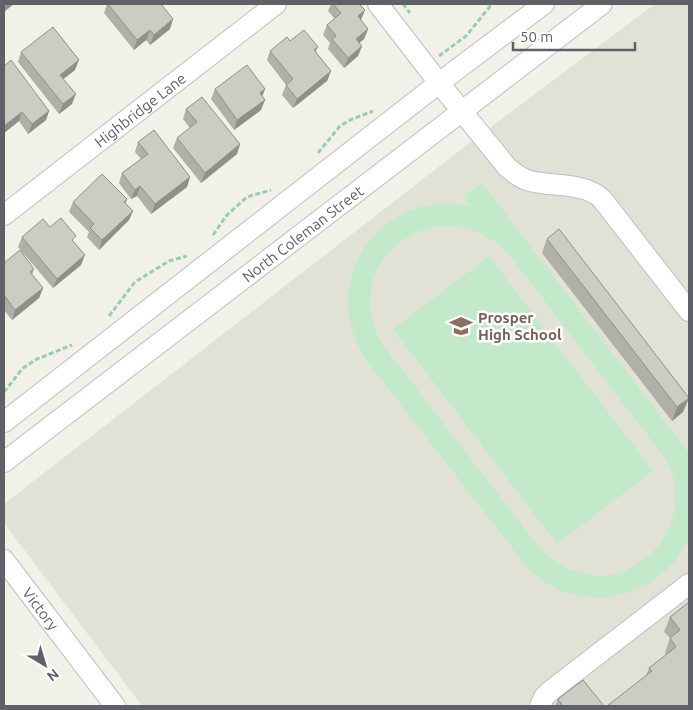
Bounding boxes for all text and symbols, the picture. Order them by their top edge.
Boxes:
scale bar [513,20,636,52]
text: 50 m [520,28,553,45]
street label: Highbridge Lane [91,69,189,150]
street label: North Coleman Street [239,182,366,285]
place label: Prosper High School [478,309,562,343]
school or university icon: Prosper High School [448,313,474,339]
street label: Victory [19,584,62,633]
north arrow [20,640,70,690]
text: N [44,666,62,685]

